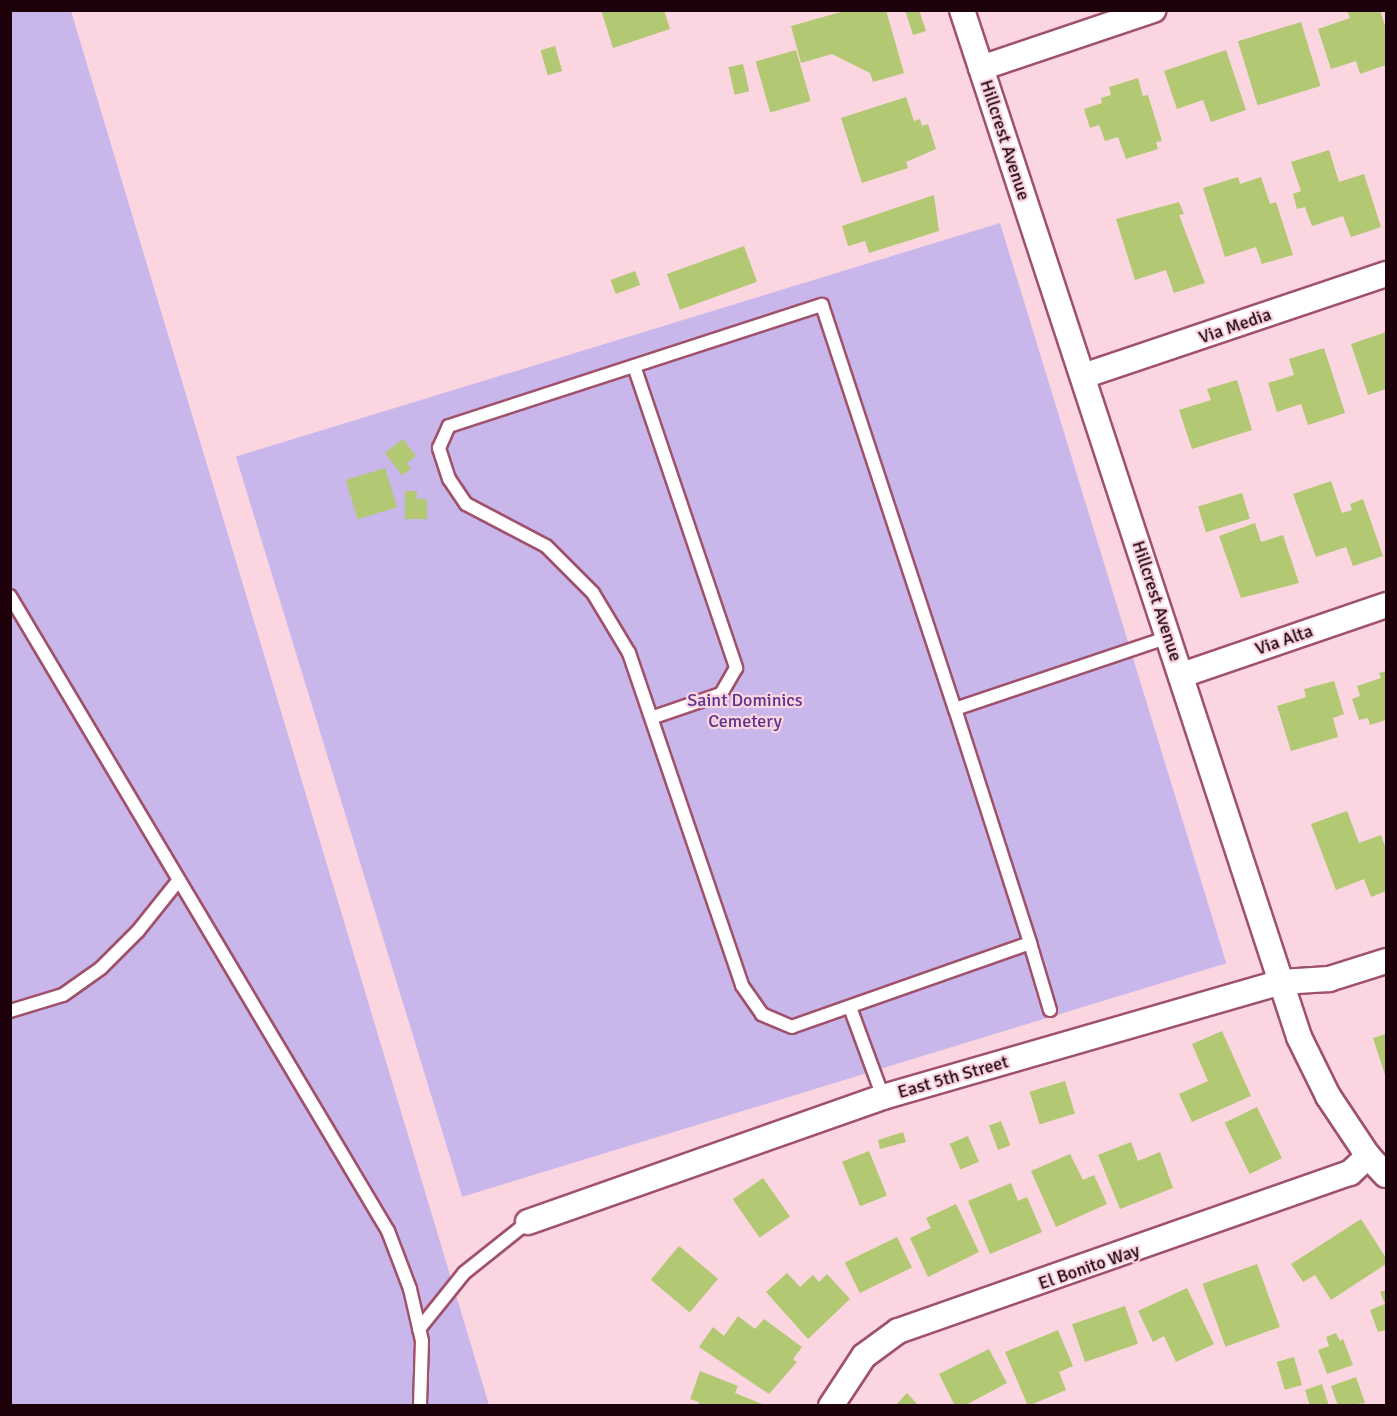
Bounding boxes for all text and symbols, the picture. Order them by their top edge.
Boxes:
street label: Hillcrest Avenue [975,77,1035,203]
street label: Via Media [1196,304,1274,348]
street label: Hillcrest Avenue [1127,538,1187,664]
street label: Via Alta [1252,620,1316,660]
park label: Saint Dominics Cemetery [687,690,803,732]
street label: East 5th Street [895,1051,1011,1103]
street label: El Bonito Way [1036,1240,1142,1294]

